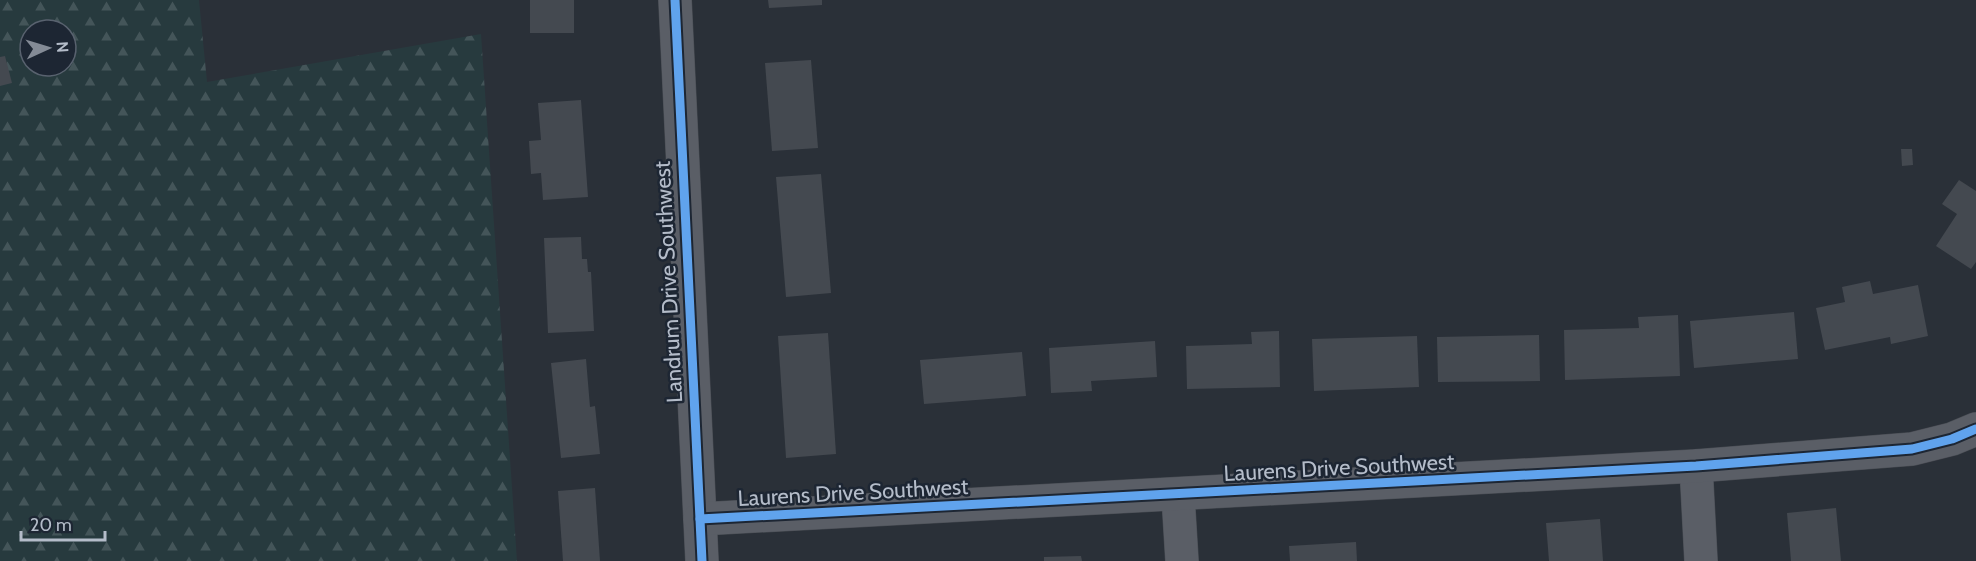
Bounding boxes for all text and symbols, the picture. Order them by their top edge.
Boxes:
north arrow [18,18,78,78]
text: N [53,41,72,53]
street label: Landrum Drive Southwest [649,160,688,404]
street label: Laurens Drive Southwest [1223,448,1456,487]
street label: Laurens Drive Southwest [737,473,970,512]
scale bar [21,504,105,542]
text: 20 m [30,514,72,536]

